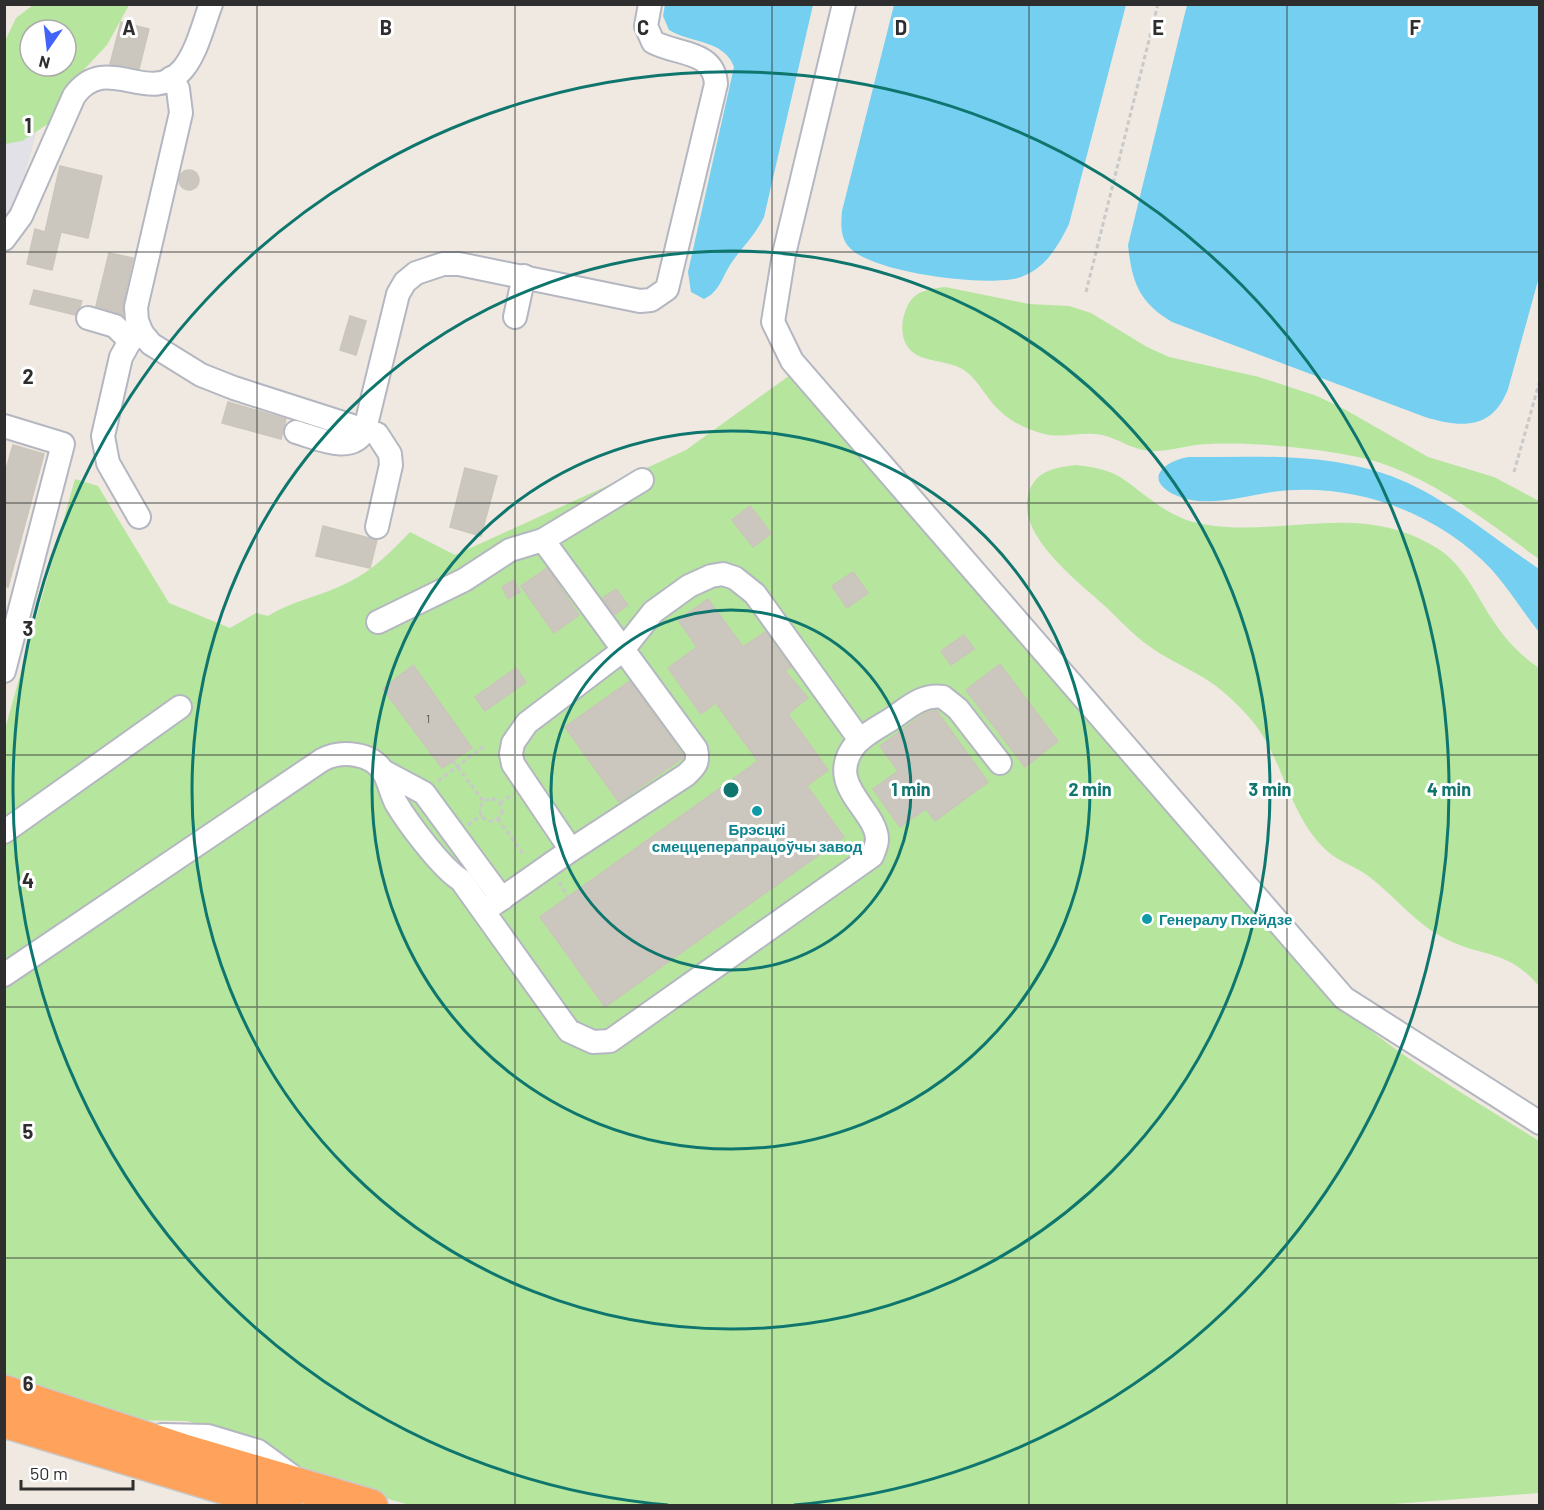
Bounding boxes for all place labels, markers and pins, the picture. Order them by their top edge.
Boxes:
centre of rings [721,780,741,800]
marker: Брэсцкі смеццеперапрацоўчы завод [750,804,764,818]
place label: Брэсцкі смеццеперапрацоўчы завод [652,820,863,855]
place label: Генералу Пхейдзе [1159,910,1292,928]
marker: Генералу Пхейдзе [1140,912,1154,926]

